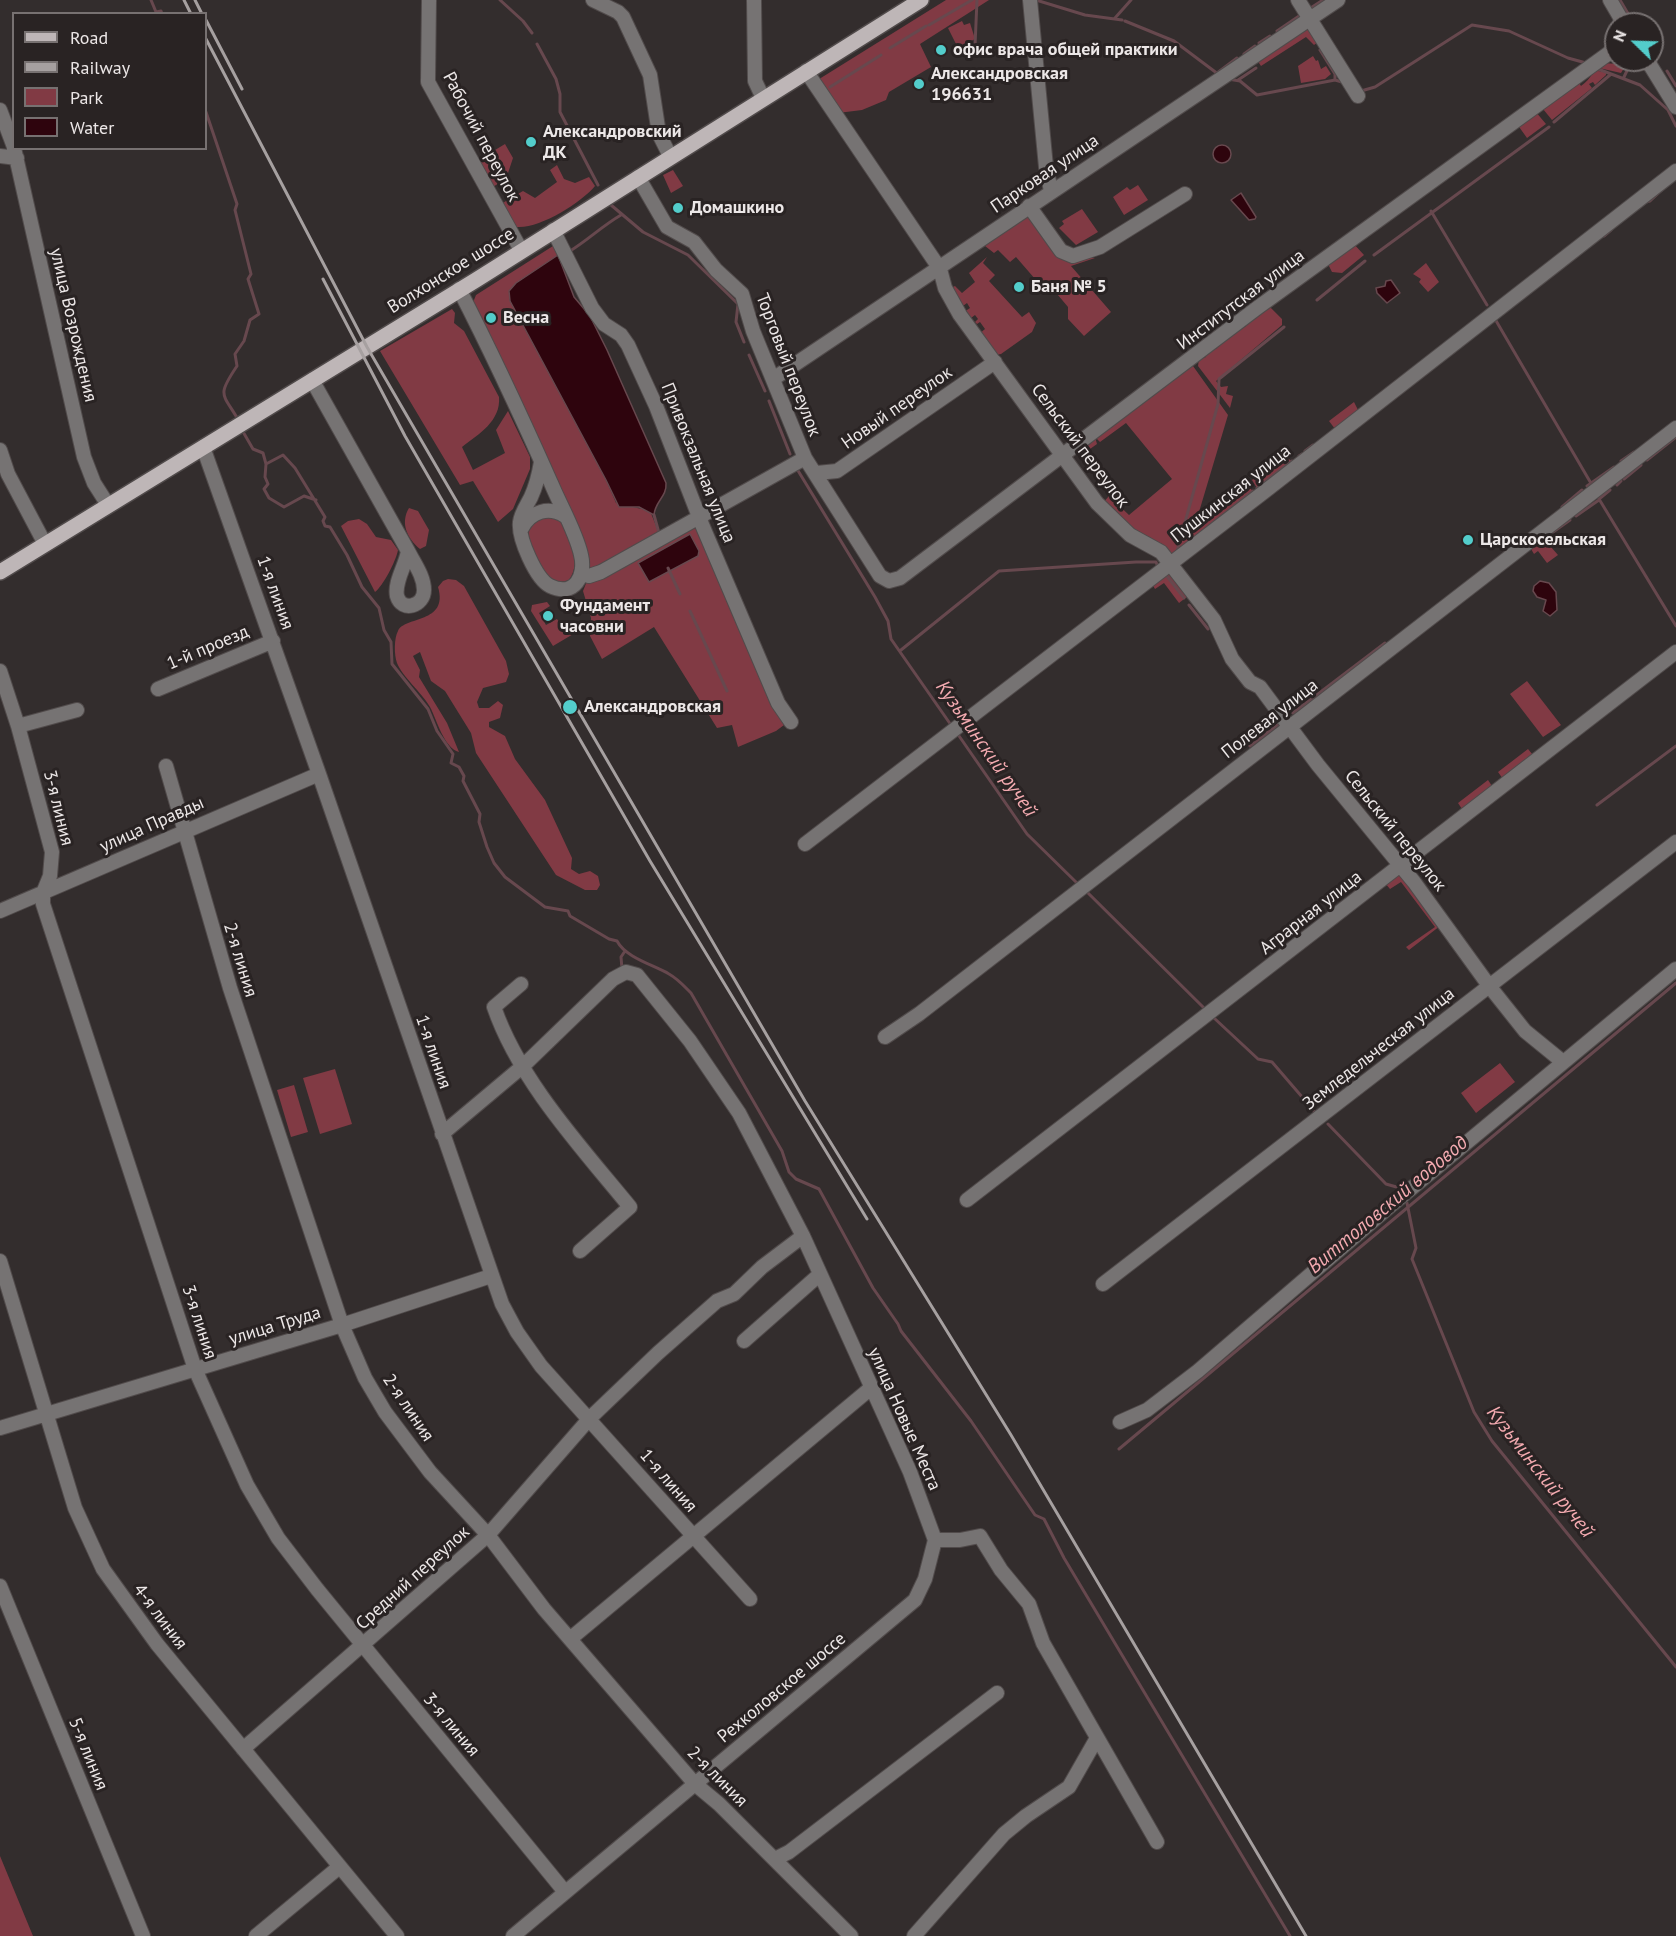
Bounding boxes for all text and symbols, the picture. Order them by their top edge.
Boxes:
legend [12,12,207,150]
north arrow [1604,12,1664,72]
text: Road [70,26,108,49]
text: N [1608,27,1631,45]
place label: офис врача общей практики [953,39,1178,61]
marker: офис врача общей практики [934,43,948,57]
text: Railway [70,56,130,79]
place label: Александровская 196631 [931,63,1068,106]
street label: Рабочий переулок [438,68,524,206]
marker: Александровская 196631 [912,77,926,91]
text: Park [70,86,103,109]
text: Water [70,116,114,139]
place label: Александровский ДК [543,121,682,164]
street label: Парковая улица [987,130,1103,218]
marker: Александровский ДК [524,135,538,149]
place label: Домашкино [690,197,784,219]
marker: Домашкино [671,201,685,215]
street label: Волхонское шоссе [384,223,518,319]
street label: Институтская улица [1173,245,1309,355]
street label: улица Возрождения [45,246,101,404]
place label: Баня № 5 [1031,276,1107,298]
marker: Баня № 5 [1012,280,1026,294]
street label: Торговый переулок [751,290,825,440]
place label: Весна [503,307,549,329]
marker: Весна [484,311,498,325]
street label: Новый переулок [838,362,956,454]
street label: Привокзальная улица [656,380,740,546]
street label: Сельский переулок [1026,380,1134,512]
street label: Пушкинская улица [1167,440,1295,548]
place label: Царскосельская [1480,529,1606,551]
marker: Царскосельская [1461,533,1475,547]
street label: 1-я линия [252,553,298,633]
place label: Фундамент часовни [560,595,650,638]
marker: Фундамент часовни [541,609,555,623]
street label: 1-й проезд [164,621,252,675]
street label: Полевая улица [1217,675,1323,763]
water label: Кузьминский ручей [930,676,1042,822]
place label: Александровская [584,696,721,718]
marker: Александровская [561,698,579,716]
street label: Сельский переулок [1340,766,1450,896]
street label: 3-я линия [38,768,78,848]
street label: улица Правды [97,792,207,858]
street label: Аграрная улица [1256,867,1366,959]
street label: 2-я линия [218,920,262,1000]
street label: Земледельческая улица [1299,983,1459,1115]
street label: 1-я линия [410,1012,456,1092]
water label: Виттоловский водовод [1303,1131,1473,1279]
street label: 3-я линия [177,1282,221,1362]
street label: улица Труда [226,1302,324,1350]
street label: улица Новые Места [863,1344,945,1494]
street label: 2-я линия [378,1370,438,1446]
water label: Кузьминский ручей [1481,1401,1599,1543]
street label: 1-я линия [635,1445,701,1517]
street label: Средний переулок [352,1521,474,1635]
street label: 4-я линия [128,1580,192,1654]
street label: Рехколовское шоссе [714,1628,850,1748]
street label: 3-я линия [418,1689,484,1761]
street label: 5-я линия [64,1714,112,1794]
street label: 2-я линия [682,1742,752,1812]

